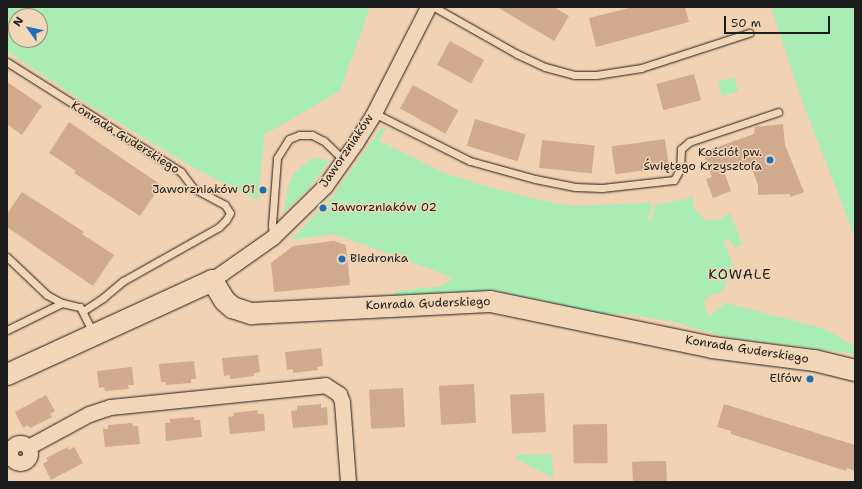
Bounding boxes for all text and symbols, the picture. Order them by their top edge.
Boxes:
north arrow [8,8,48,48]
scale bar [726,8,832,34]
text: N [10,14,27,29]
text: 50 m [731,15,761,31]
street label: Konrada Guderskiego [68,99,182,177]
street label: Jaworzniaków [317,111,377,191]
place label: Kościół pw. Świętego Krzysztofa [643,146,762,174]
marker: Kościół pw. Świętego Krzysztofa [765,155,775,165]
place label: Jaworzniaków 01 [152,183,255,197]
marker: Jaworzniaków 01 [258,185,268,195]
place label: Jaworzniaków 02 [331,201,437,215]
marker: Jaworzniaków 02 [318,203,328,213]
place label: Biedronka [350,252,408,266]
marker: Biedronka [337,254,347,264]
district label: KOWALE [708,266,772,282]
street label: Konrada Guderskiego [365,295,491,313]
street label: Konrada Guderskiego [684,333,810,367]
place label: Elfów [770,372,802,386]
marker: Elfów [805,374,815,384]

